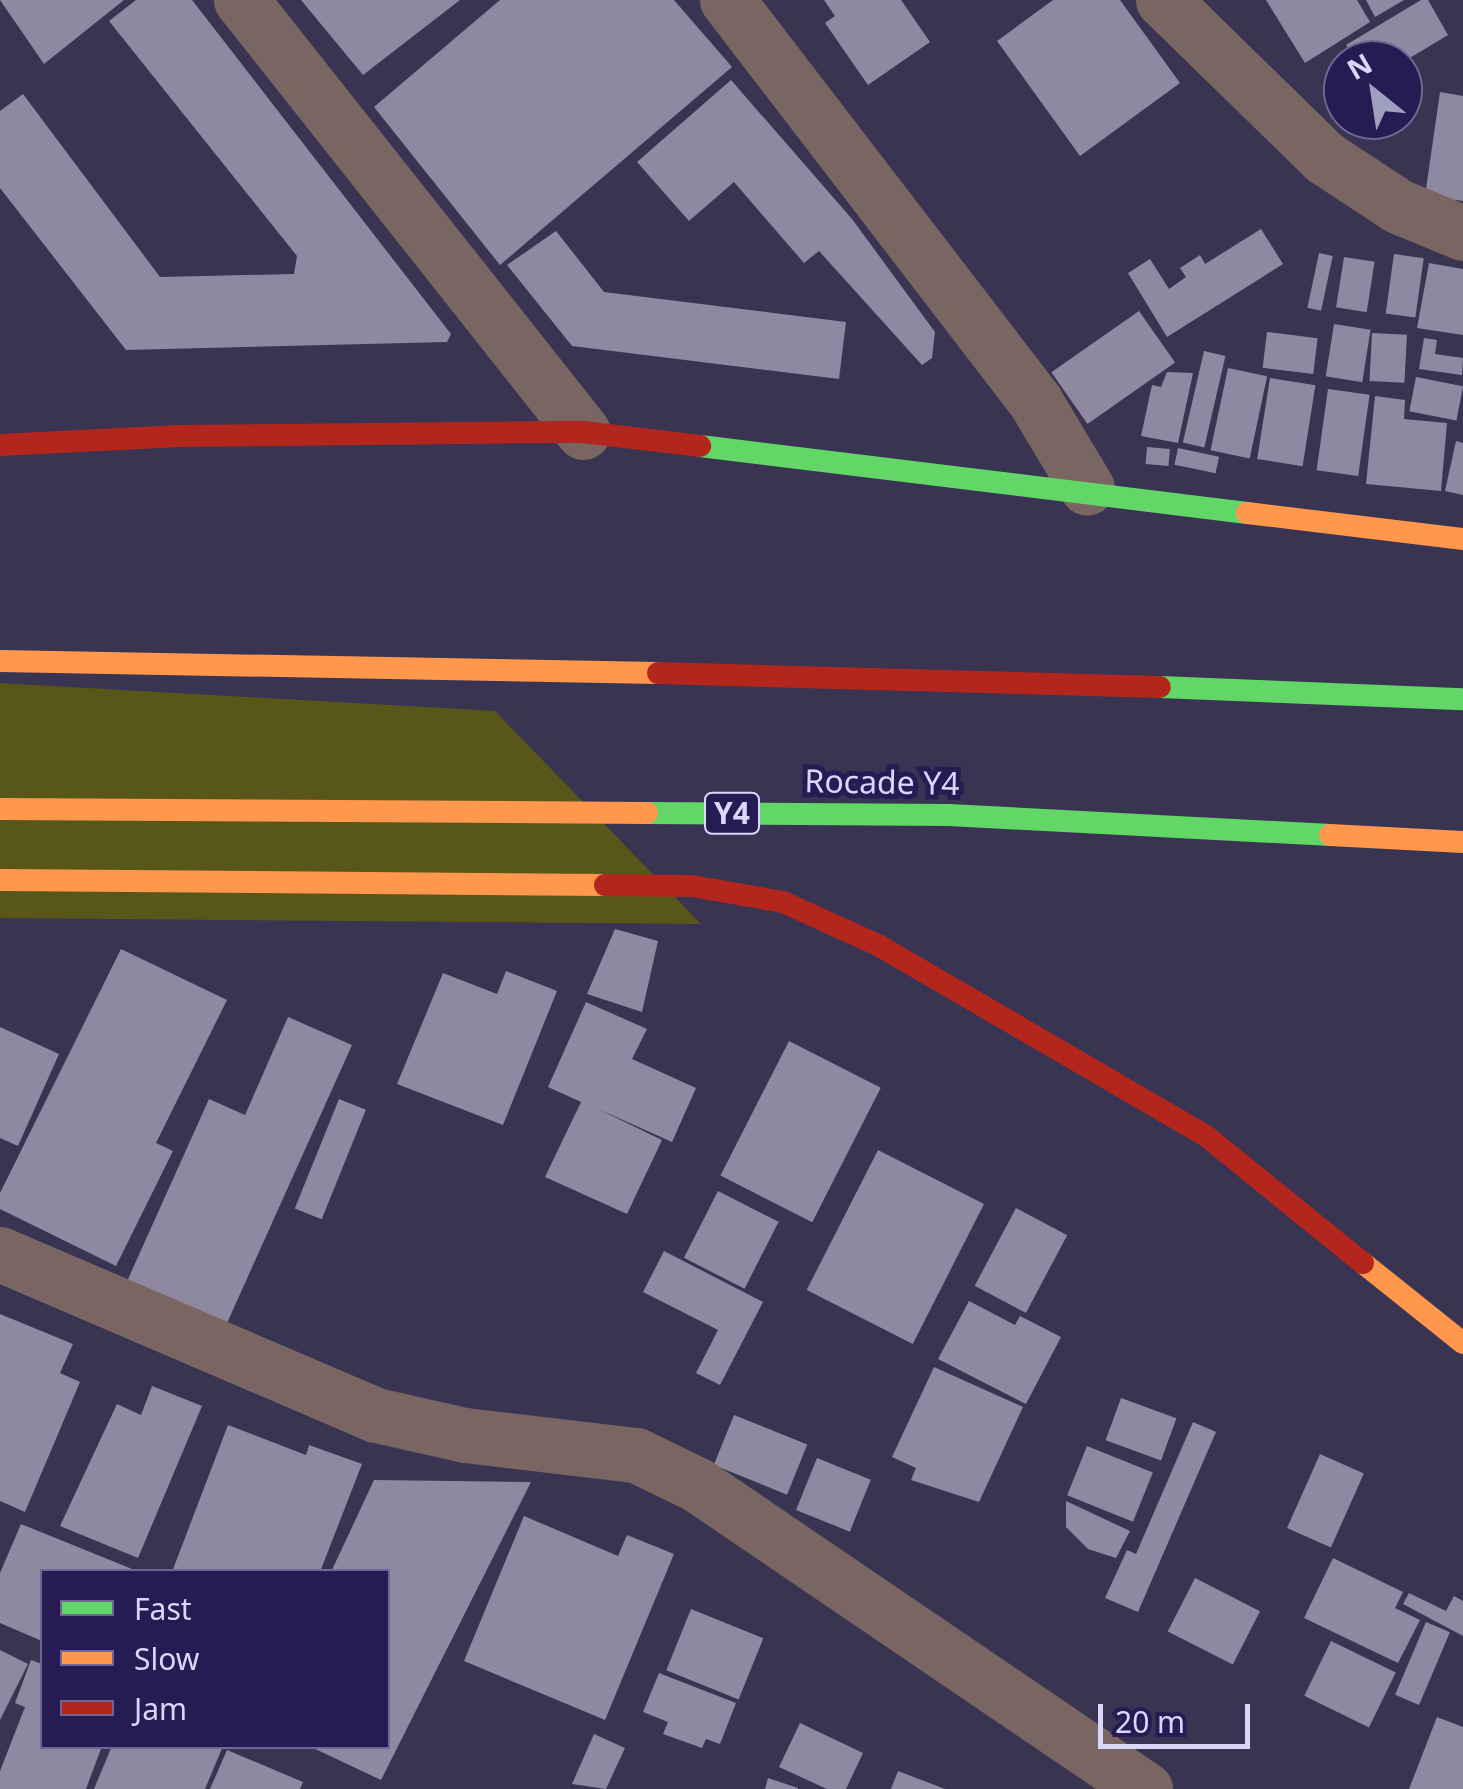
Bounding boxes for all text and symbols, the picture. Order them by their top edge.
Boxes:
north arrow [1323,40,1423,140]
text: N [1340,44,1378,88]
street label: Rocade Y4 [804,761,960,803]
road number: Y4 [702,788,762,838]
legend [40,1569,390,1749]
text: Fast [134,1588,192,1629]
text: Slow [134,1638,199,1679]
scale bar [1103,1684,1256,1746]
text: Jam [134,1688,187,1729]
text: 20 m [1115,1701,1185,1742]

